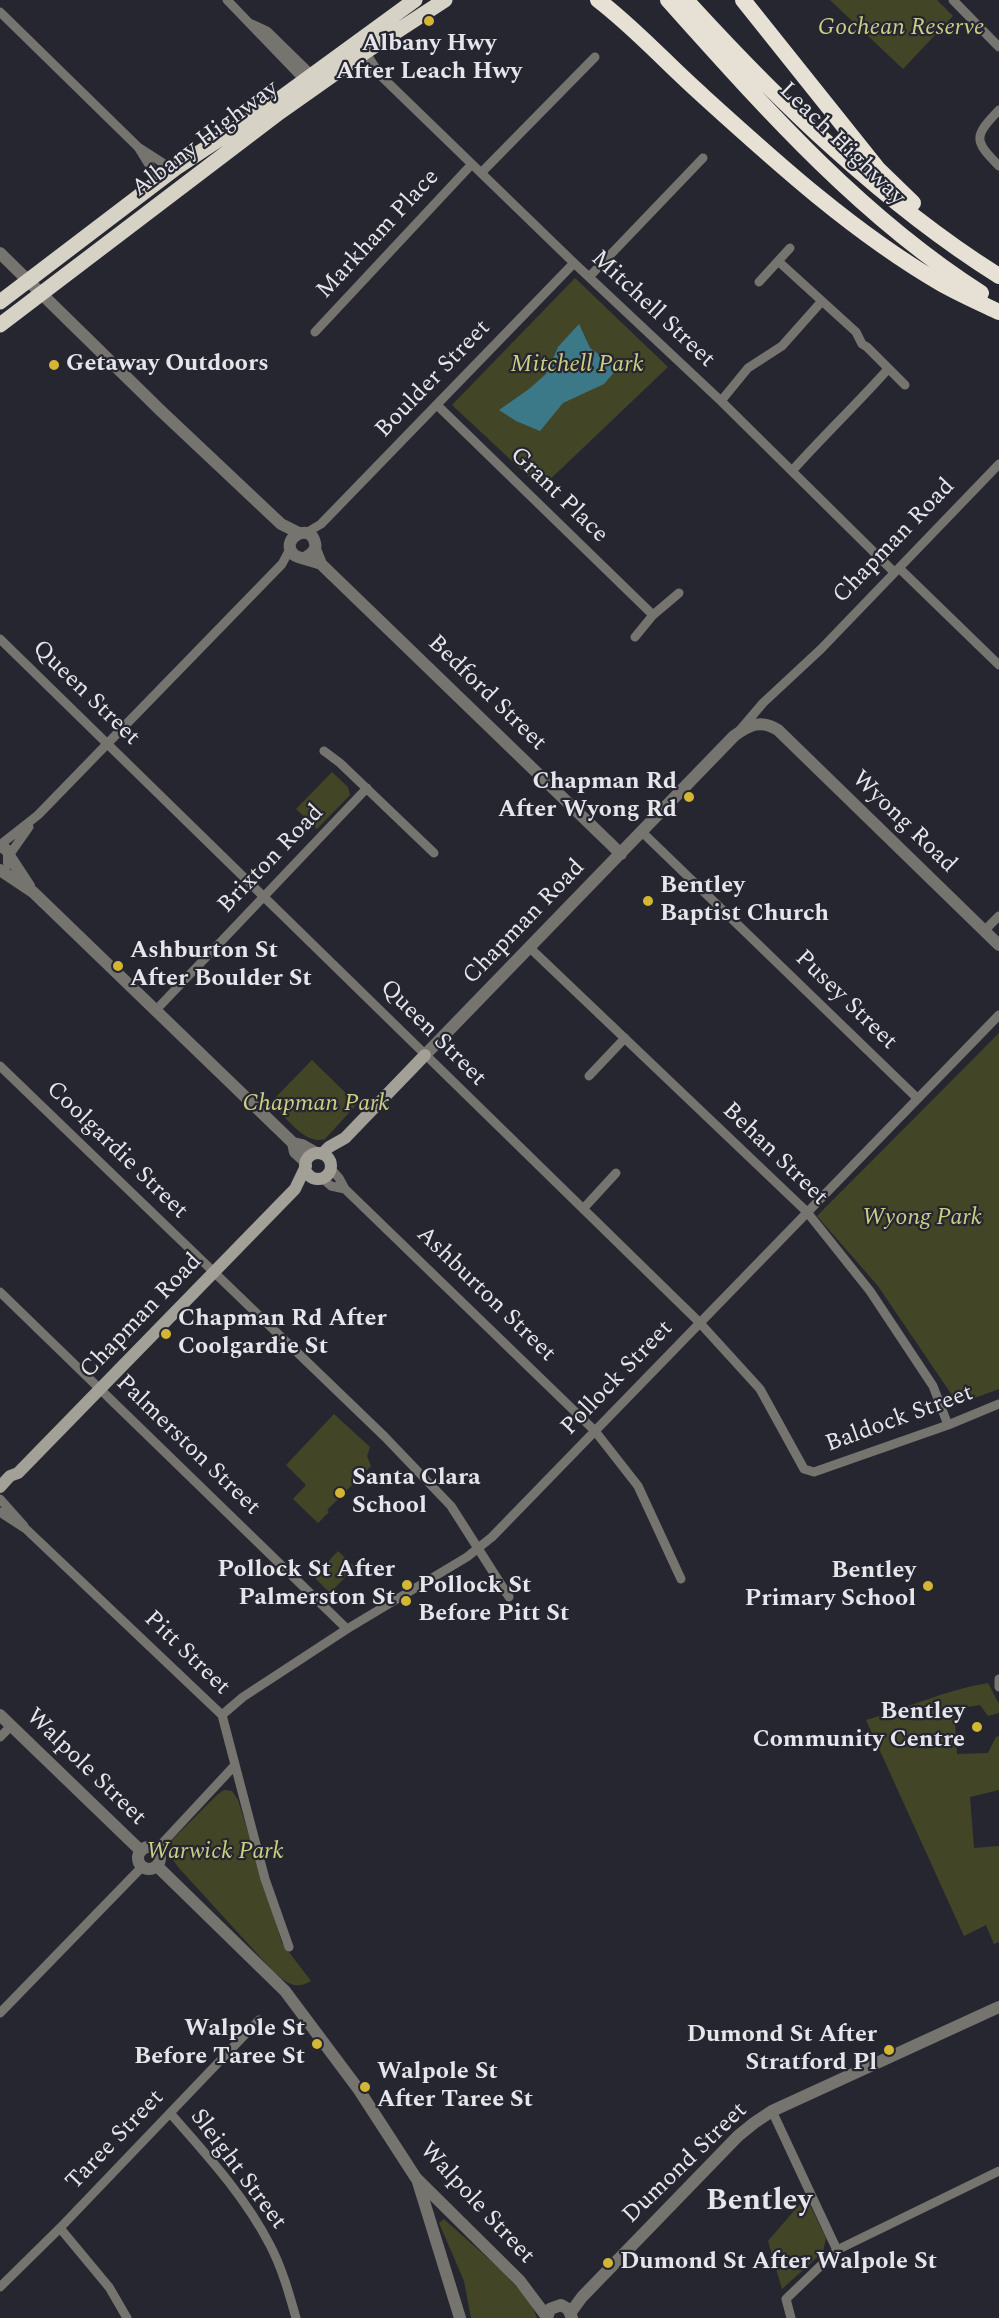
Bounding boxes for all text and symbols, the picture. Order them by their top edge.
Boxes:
marker: Albany Hwy After Leach Hwy [422,14,436,28]
park label: Gochean Reserve [818,15,984,43]
place label: Albany Hwy After Leach Hwy [336,31,522,87]
street label: Albany Highway [127,76,285,204]
street label: Leach Highway [772,77,910,213]
street label: Markham Place [312,164,446,306]
street label: Mitchell Street [584,245,720,375]
street label: Boulder Street [370,315,498,445]
place label: Getaway Outdoors [66,351,269,379]
park label: Mitchell Park [510,352,644,380]
marker: Getaway Outdoors [47,358,61,372]
street label: Grant Place [503,442,613,550]
street label: Chapman Road [828,473,962,611]
street label: Bedford Street [421,630,551,758]
street label: Queen Street [25,635,145,753]
street label: Wyong Road [844,766,962,880]
place label: Chapman Rd After Wyong Rd [498,769,677,825]
marker: Chapman Rd After Wyong Rd [682,790,696,804]
street label: Brixton Road [213,800,331,920]
street label: Chapman Road [458,854,592,992]
place label: Bentley Baptist Church [660,873,829,929]
marker: Bentley Baptist Church [641,894,655,908]
place label: Ashburton St After Boulder St [130,938,312,994]
street label: Pusey Street [788,945,902,1057]
marker: Ashburton St After Boulder St [111,959,125,973]
street label: Queen Street [373,975,491,1093]
street label: Coolgardie Street [39,1076,193,1226]
park label: Chapman Park [242,1091,390,1119]
street label: Behan Street [715,1097,833,1213]
park label: Wyong Park [862,1205,982,1233]
street label: Ashburton Street [409,1221,561,1369]
street label: Chapman Road [75,1248,209,1386]
place label: Chapman Rd After Coolgardie St [178,1306,387,1362]
street label: Pollock Street [556,1315,680,1443]
marker: Chapman Rd After Coolgardie St [159,1327,173,1341]
street label: Palmerston Street [109,1370,265,1522]
street label: Baldock Street [822,1380,978,1460]
place label: Santa Clara School [352,1465,481,1521]
marker: Santa Clara School [333,1486,347,1500]
place label: Pollock St After Palmerston St [217,1557,395,1613]
place label: Bentley Primary School [745,1558,916,1614]
place label: Pollock St Before Pitt St [418,1573,569,1629]
marker: Pollock St After Palmerston St [400,1578,414,1592]
marker: Bentley Primary School [921,1579,935,1593]
marker: Pollock St Before Pitt St [399,1594,413,1608]
street label: Pitt Street [137,1606,235,1702]
place label: Bentley Community Centre [753,1699,965,1755]
street label: Walpole Street [19,1703,151,1833]
marker: Bentley Community Centre [970,1720,984,1734]
park label: Warwick Park [146,1839,284,1867]
place label: Walpole St Before Taree St [134,2016,305,2072]
place label: Dumond St After Stratford Pl [687,2022,877,2078]
marker: Walpole St Before Taree St [310,2037,324,2051]
marker: Dumond St After Stratford Pl [882,2043,896,2057]
place label: Walpole St After Taree St [377,2059,533,2115]
marker: Walpole St After Taree St [358,2080,372,2094]
street label: Taree Street [61,2085,171,2197]
street label: Dumond Street [618,2097,754,2231]
street label: Sleight Street [182,2104,292,2236]
street label: Walpole Street [412,2137,540,2271]
district label: Bentley [706,2185,812,2221]
place label: Dumond St After Walpole St [620,2249,937,2277]
marker: Dumond St After Walpole St [601,2256,615,2270]

